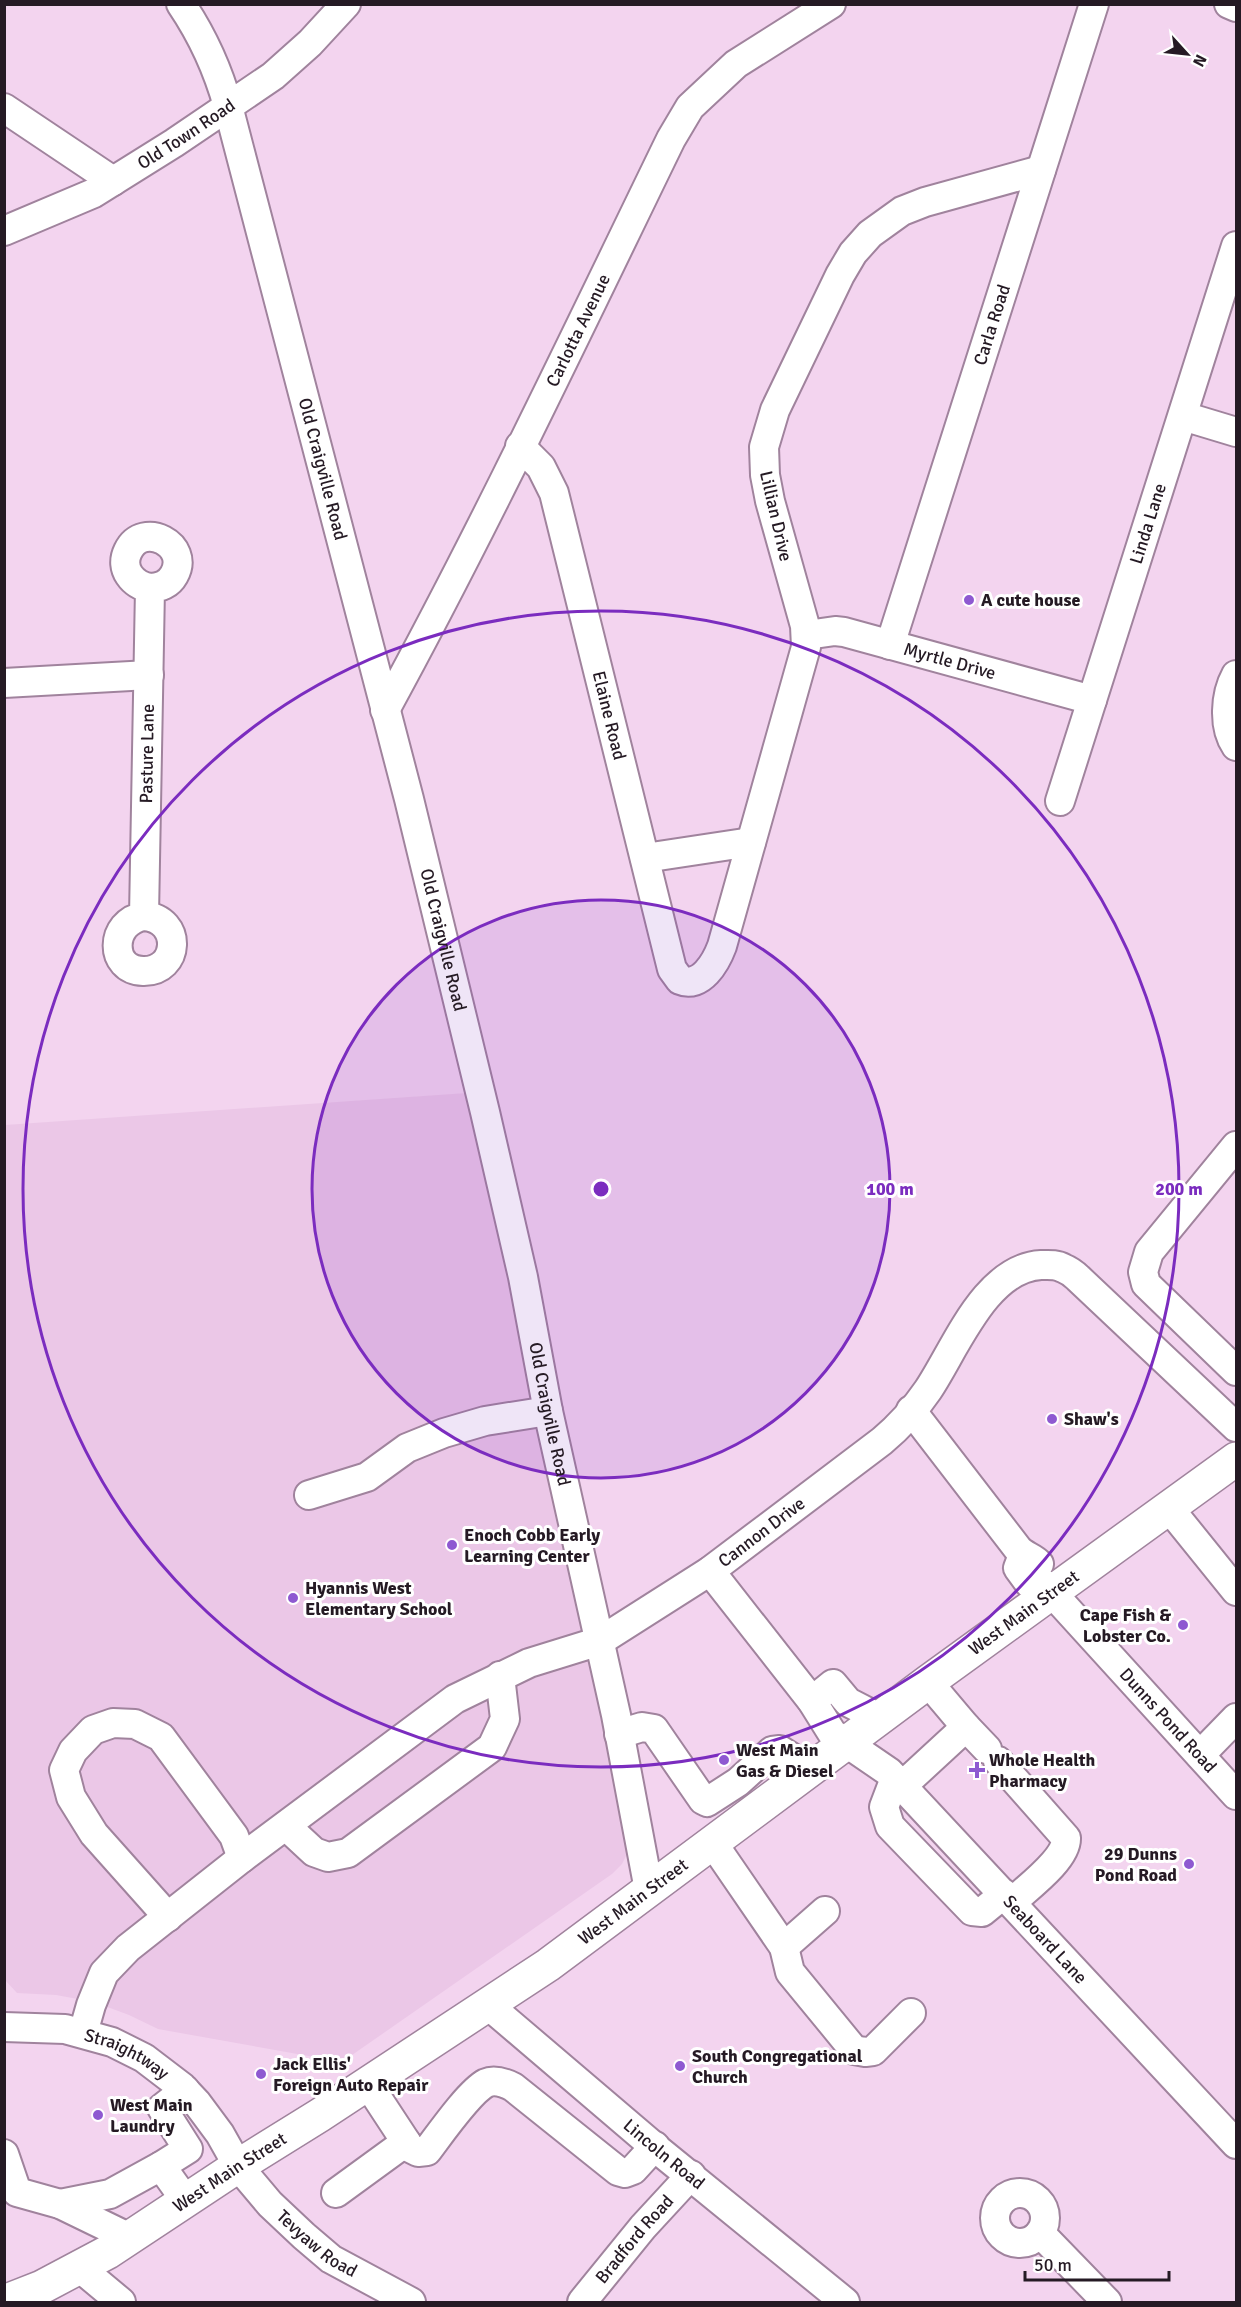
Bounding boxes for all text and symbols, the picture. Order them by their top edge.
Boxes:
north arrow [1157,24,1217,84]
text: N [1188,51,1211,70]
street label: Old Town Road [133,94,239,174]
street label: Carlotta Avenue [541,270,615,390]
street label: Carla Road [969,282,1015,368]
street label: Old Craigville Road [294,396,352,543]
street label: Lillian Drive [755,469,797,563]
street label: Linda Lane [1125,480,1171,567]
place label: A cute house [981,589,1080,611]
marker: A cute house [962,593,976,607]
street label: Myrtle Drive [901,638,998,684]
street label: Elaine Road [588,669,631,762]
street label: Pasture Lane [135,704,159,804]
street label: Old Craigville Road [415,866,471,1013]
text: 100 m [866,1178,914,1200]
text: 200 m [1155,1178,1203,1200]
centre of rings [591,1179,611,1199]
street label: Old Craigville Road [524,1340,575,1488]
place label: Shaw's [1064,1408,1119,1430]
marker: Shaw's [1045,1412,1059,1426]
street label: Cannon Drive [714,1492,809,1572]
place label: Enoch Cobb Early Learning Center [464,1524,600,1567]
marker: Enoch Cobb Early Learning Center [445,1538,459,1552]
street label: West Main Street [964,1565,1083,1660]
place label: Hyannis West Elementary School [305,1577,453,1620]
marker: Hyannis West Elementary School [286,1591,300,1605]
place label: Cape Fish & Lobster Co. [1080,1604,1171,1647]
marker: Cape Fish & Lobster Co. [1176,1618,1190,1632]
street label: Dunns Pond Road [1115,1663,1221,1777]
place label: West Main Gas & Diesel [736,1739,834,1782]
place label: Whole Health Pharmacy [989,1749,1095,1792]
marker: West Main Gas & Diesel [717,1753,731,1767]
marker: Whole Health Pharmacy [970,1763,984,1777]
place label: 29 Dunns Pond Road [1095,1843,1177,1886]
street label: West Main Street [574,1854,692,1950]
marker: 29 Dunns Pond Road [1182,1857,1196,1871]
street label: Seaboard Lane [998,1890,1092,1988]
street label: Straightway [82,2024,174,2085]
place label: South Congregational Church [692,2045,863,2088]
place label: Jack Ellis' Foreign Auto Repair [273,2053,429,2096]
marker: South Congregational Church [673,2059,687,2073]
marker: Jack Ellis' Foreign Auto Repair [254,2067,268,2081]
place label: West Main Laundry [110,2094,193,2137]
marker: West Main Laundry [91,2108,105,2122]
street label: Lincoln Road [619,2114,709,2194]
street label: West Main Street [169,2128,291,2217]
street label: Bradford Road [591,2190,678,2288]
street label: Tevyaw Road [272,2205,361,2282]
scale bar [1025,2244,1169,2282]
text: 50 m [1034,2254,1072,2276]

